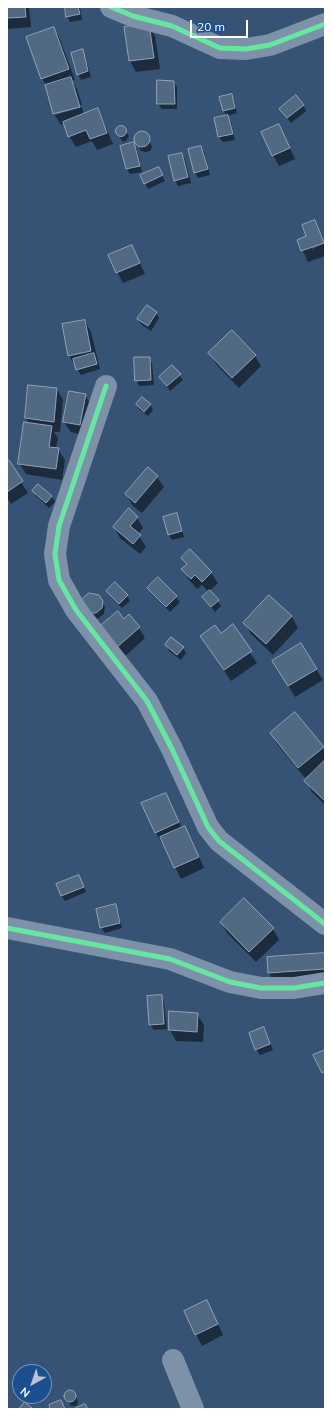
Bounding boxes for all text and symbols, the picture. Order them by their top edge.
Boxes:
scale bar [192,12,250,38]
text: 20 m [197,19,225,34]
north arrow [12,1364,52,1404]
text: N [17,1384,33,1400]

